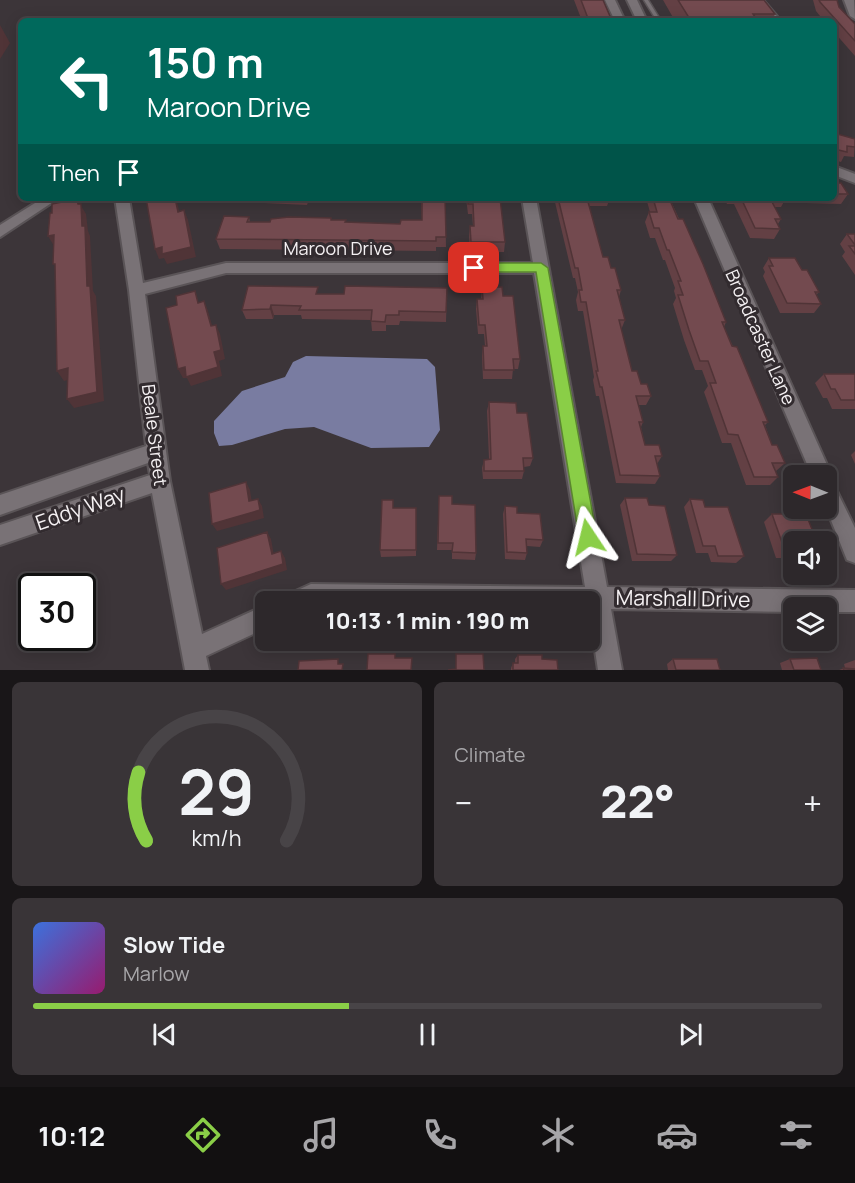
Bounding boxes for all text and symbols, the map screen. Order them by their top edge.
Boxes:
text: 150 m [147,33,264,91]
icon: left [48,42,126,120]
text: Maroon Drive [147,88,311,125]
icon: arrive [112,156,145,189]
text: Then [48,158,100,188]
street label: Maroon Drive [283,236,393,260]
pin [448,242,499,293]
icon: arrive [457,251,490,284]
street label: Broadcaster Lane [720,266,802,408]
street label: Beale Street [137,383,173,487]
north arrow [783,465,837,519]
map controls [783,465,837,651]
street label: Eddy Way [31,480,129,536]
position arrow [556,505,620,569]
button: sound [783,531,837,585]
speed limit sign: 30 [18,573,96,651]
street label: Marshall Drive [615,583,751,613]
button: layers [783,597,837,651]
text: 10:13 · 1 min · 190 m [326,606,529,636]
text: Climate [455,741,526,768]
text: 29 [179,748,255,834]
text: 22° [600,770,675,832]
text: − [455,780,472,825]
text: + [803,780,822,825]
text: km/h [192,823,242,852]
text: Slow Tide [123,930,225,960]
text: Marlow [123,960,190,987]
icon: previous [148,1018,181,1051]
icon: pause [411,1018,444,1051]
icon: next [674,1018,707,1051]
icon: directions [182,1114,224,1156]
icon: music [300,1114,342,1156]
icon: phone [419,1114,461,1156]
icon: climate [537,1114,579,1156]
icon: car [656,1114,698,1156]
icon: filters [775,1114,817,1156]
text: 10:12 [38,1117,105,1154]

